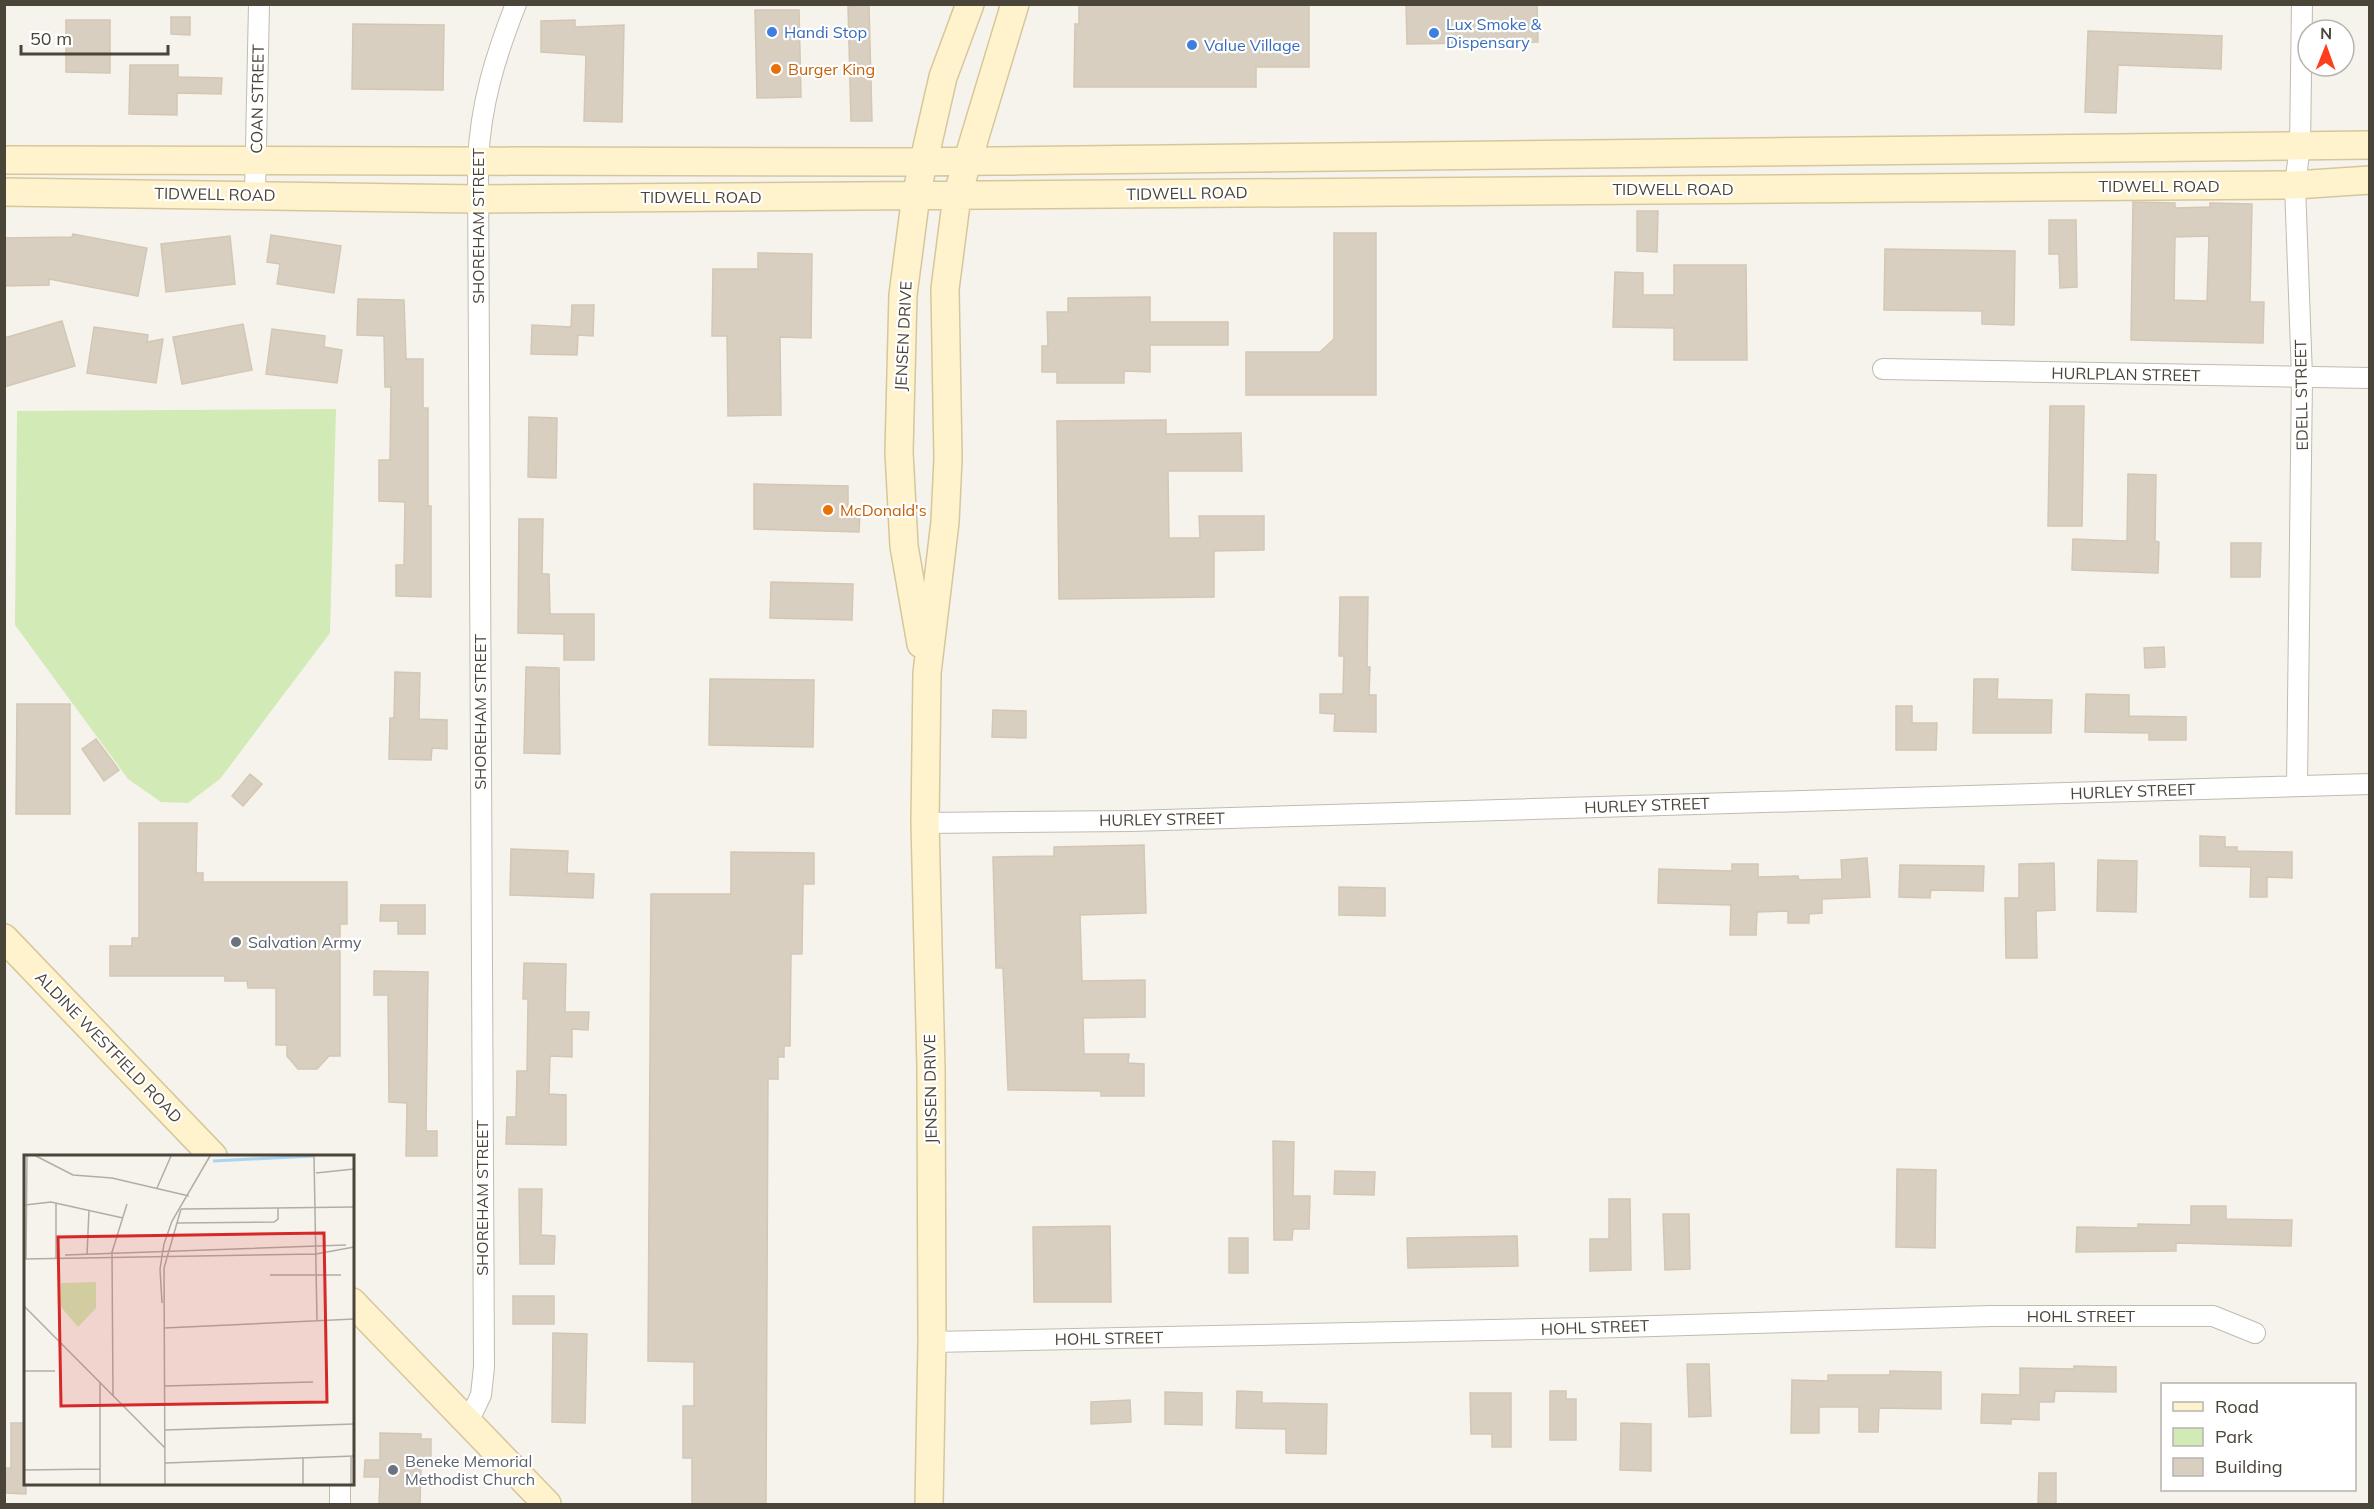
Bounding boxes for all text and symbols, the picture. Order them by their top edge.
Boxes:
place label: Lux Smoke & Dispensary [1446,14,1542,52]
scale bar [21,18,168,56]
north arrow [2296,18,2356,78]
place label: Handi Stop [784,22,867,42]
text: N [2320,23,2332,43]
marker: Handi Stop [765,25,779,39]
marker: Lux Smoke & Dispensary [1427,26,1441,40]
text: 50 m [30,27,72,50]
place label: Value Village [1204,35,1300,55]
marker: Value Village [1185,38,1199,52]
street label: COAN STREET [246,44,268,154]
place label: Burger King [788,59,875,79]
marker: Burger King [769,62,783,76]
street label: SHOREHAM STREET [468,148,488,304]
street label: TIDWELL ROAD [2098,176,2220,196]
street label: TIDWELL ROAD [1612,179,1734,199]
street label: TIDWELL ROAD [1126,182,1248,204]
street label: TIDWELL ROAD [154,183,276,205]
street label: TIDWELL ROAD [640,187,762,207]
street label: JENSEN DRIVE [890,281,916,391]
street label: EDELL STREET [2290,339,2312,451]
street label: HURLPLAN STREET [2051,363,2201,385]
place label: McDonald's [840,500,927,520]
marker: McDonald's [821,503,835,517]
street label: SHOREHAM STREET [470,634,490,790]
street label: HURLEY STREET [2070,779,2196,803]
street label: HURLEY STREET [1584,793,1710,817]
street label: HURLEY STREET [1099,808,1225,830]
place label: Salvation Army [248,932,362,952]
marker: Salvation Army [229,935,243,949]
street label: ALDINE WESTFIELD ROAD [31,967,187,1127]
street label: JENSEN DRIVE [919,1034,941,1144]
street label: SHOREHAM STREET [472,1120,492,1276]
inset map [24,1155,354,1485]
street label: HOHL STREET [2027,1306,2136,1326]
street label: HOHL STREET [1540,1315,1650,1339]
street label: HOHL STREET [1055,1327,1164,1349]
legend [2161,1383,2356,1491]
text: Road [2215,1395,2259,1418]
text: Park [2215,1425,2254,1448]
place label: Beneke Memorial Methodist Church [405,1451,535,1489]
text: Building [2215,1455,2283,1478]
marker: Beneke Memorial Methodist Church [386,1463,400,1477]

